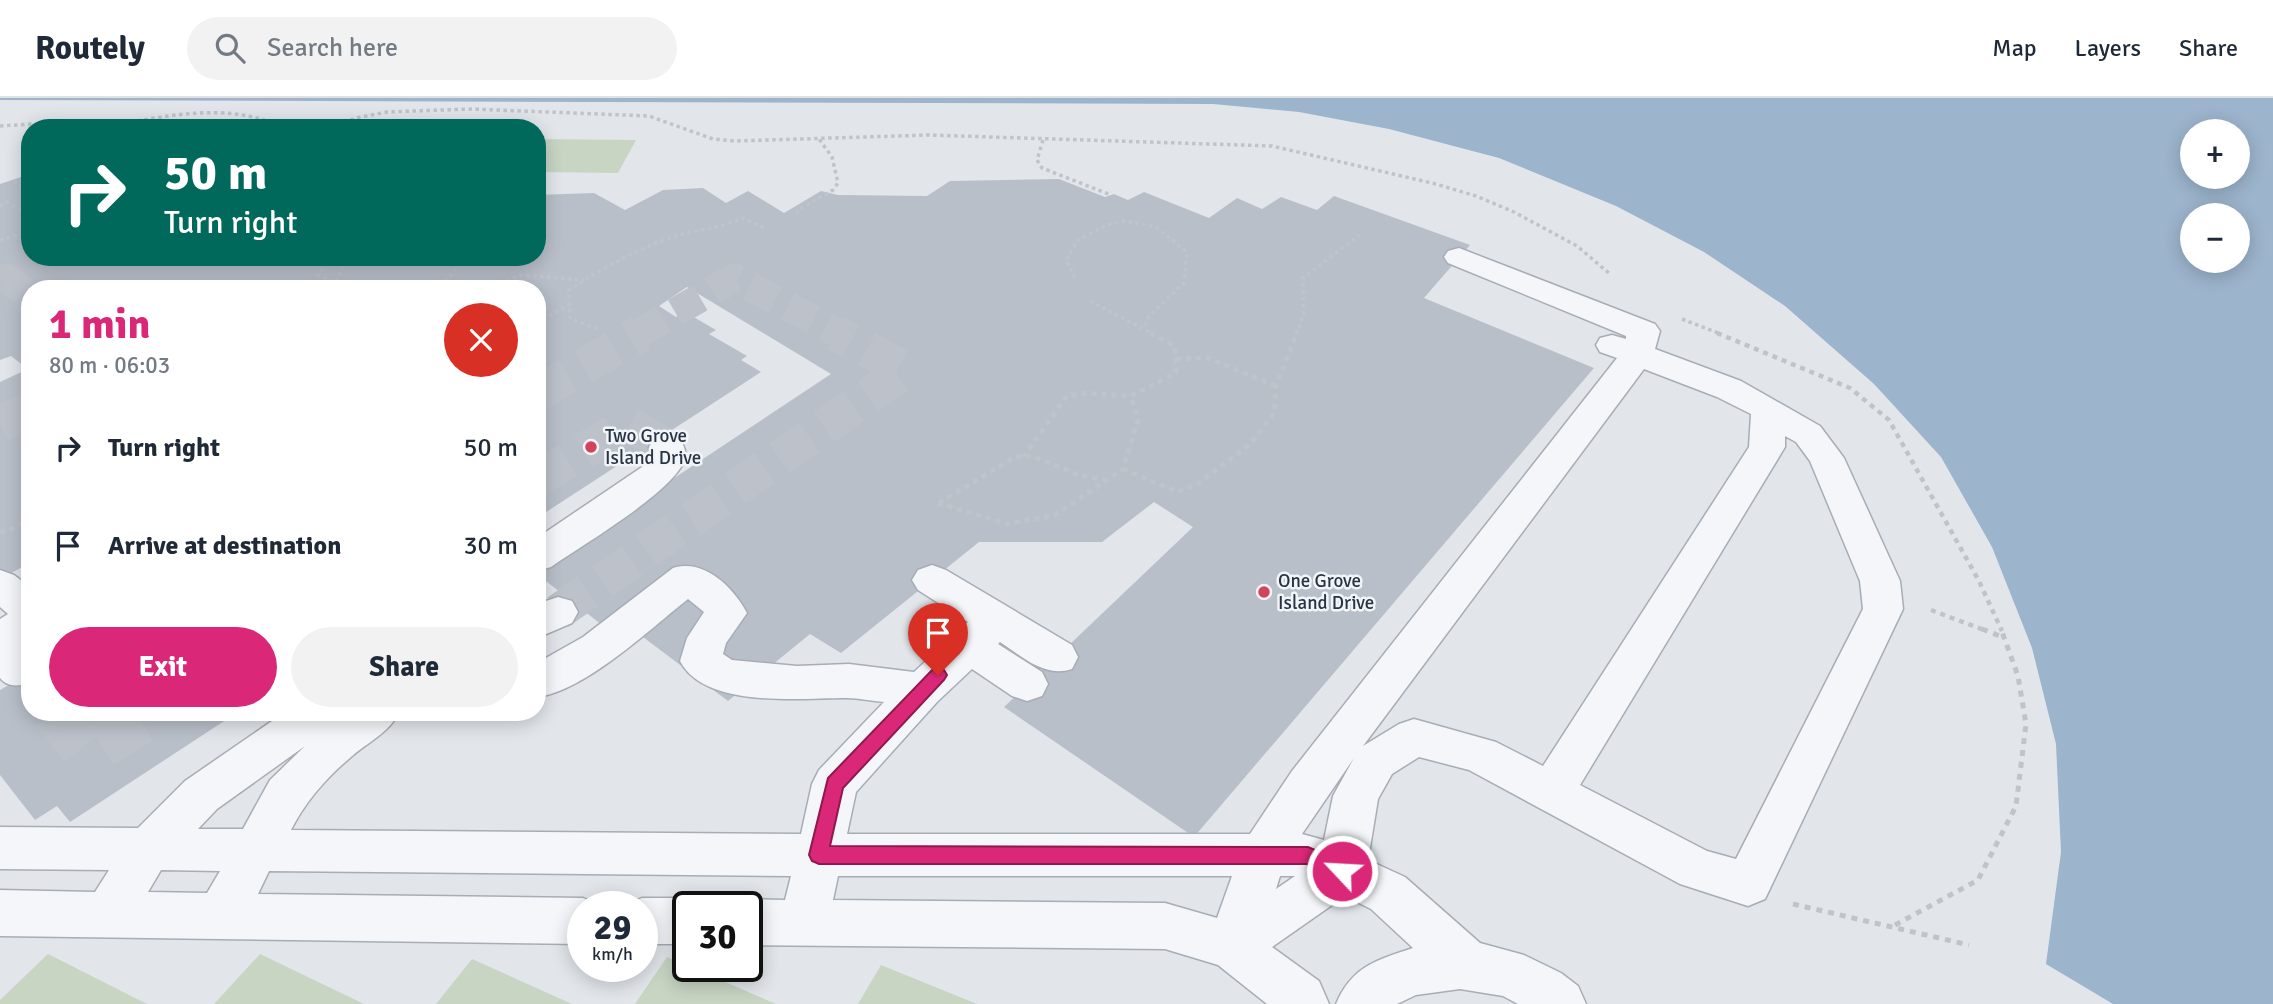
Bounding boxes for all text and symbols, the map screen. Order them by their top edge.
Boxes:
search box [187,17,677,80]
text: Routely [35,28,145,69]
icon: search [211,29,249,67]
text: Search here [267,32,398,64]
text: Map [1992,33,2037,63]
text: Layers [2075,33,2141,63]
text: Share [2179,33,2238,63]
map controls [2180,119,2250,273]
button: + [2180,119,2250,189]
text: 50 m [164,143,267,203]
icon: right [49,147,140,238]
text: Turn right [164,203,297,242]
button: − [2180,203,2250,273]
text: 1 min [49,299,150,350]
button: close [444,303,518,377]
text: 80 m · 06:03 [49,351,170,380]
place label: Two Grove Island Drive [605,424,701,470]
icon: right [49,429,87,467]
text: Turn right [108,432,220,464]
text: 50 m [463,432,518,464]
marker: Two Grove Island Drive [583,439,599,455]
icon: arrive [49,527,87,565]
text: Arrive at destination [108,530,341,562]
text: 30 m [463,530,518,562]
place label: One Grove Island Drive [1278,569,1374,615]
marker: One Grove Island Drive [1256,584,1272,600]
pin [908,603,968,675]
icon: arrive [919,614,957,652]
button: Exit [49,627,277,707]
button: Share [291,627,518,707]
position arrow [1305,834,1379,908]
speed limit sign: 30 [672,891,763,982]
text: 29 [594,906,631,949]
text: km/h [592,943,633,965]

